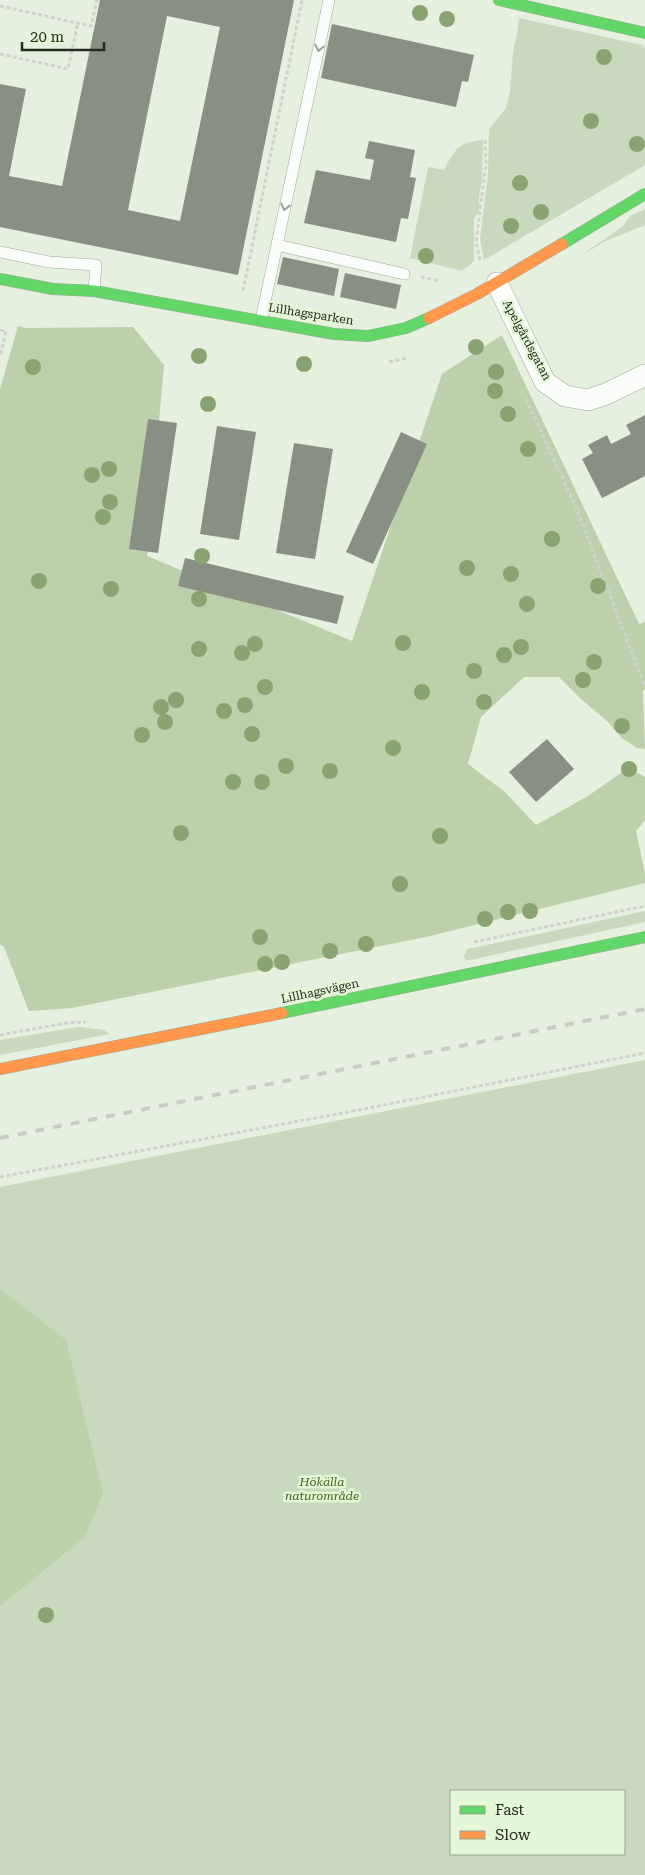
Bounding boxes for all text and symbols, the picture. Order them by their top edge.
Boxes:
scale bar [22,20,105,52]
text: 20 m [30,28,65,46]
one-way arrow [314,43,325,52]
one-way arrow [280,202,291,211]
street label: Apelgårdsgatan [500,297,554,383]
street label: Lillhagsparken [267,300,355,328]
street label: Lillhagsvägen [280,976,360,1006]
park label: Hökälla naturområde [285,1475,359,1503]
legend [450,1790,625,1855]
text: Fast [495,1801,525,1819]
text: Slow [495,1826,531,1844]

